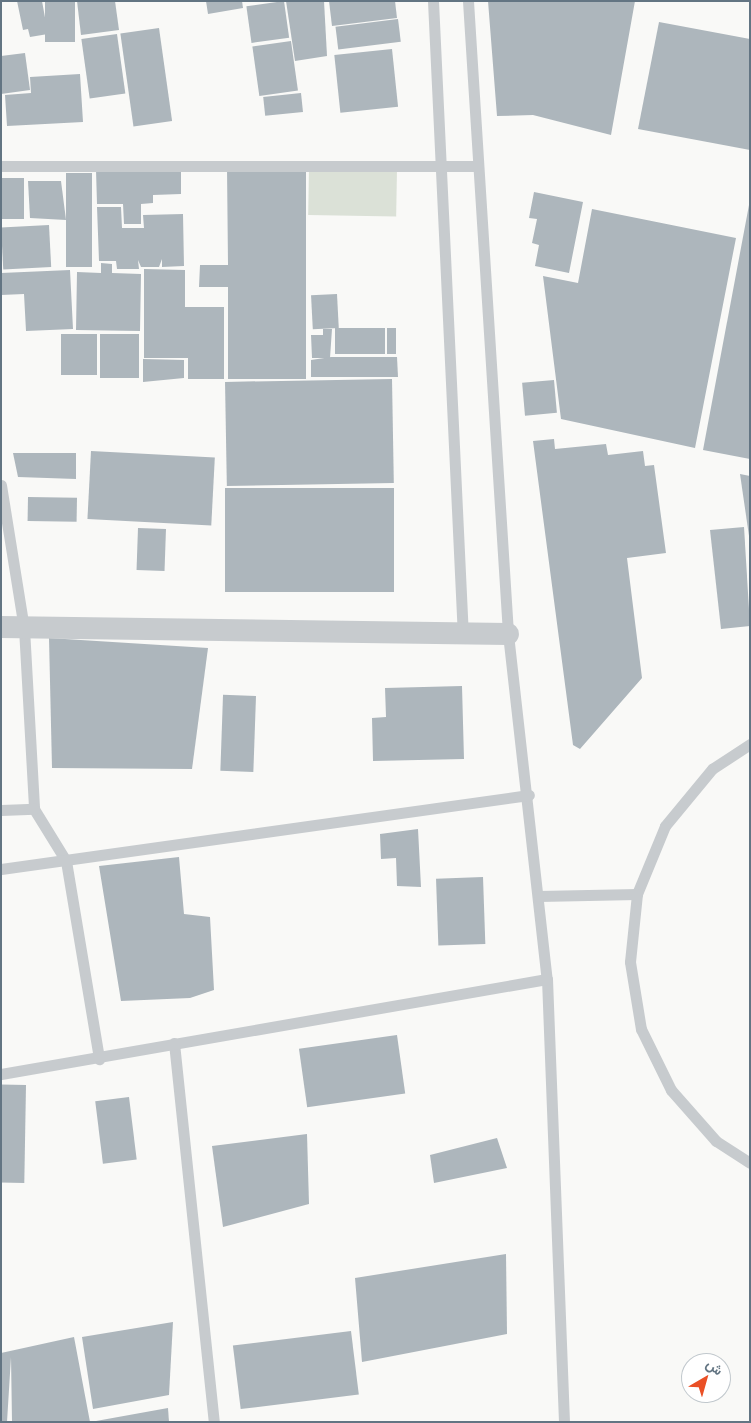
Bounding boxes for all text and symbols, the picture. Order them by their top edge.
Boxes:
north arrow [681,1353,731,1403]
text: ش [702,1355,727,1379]

